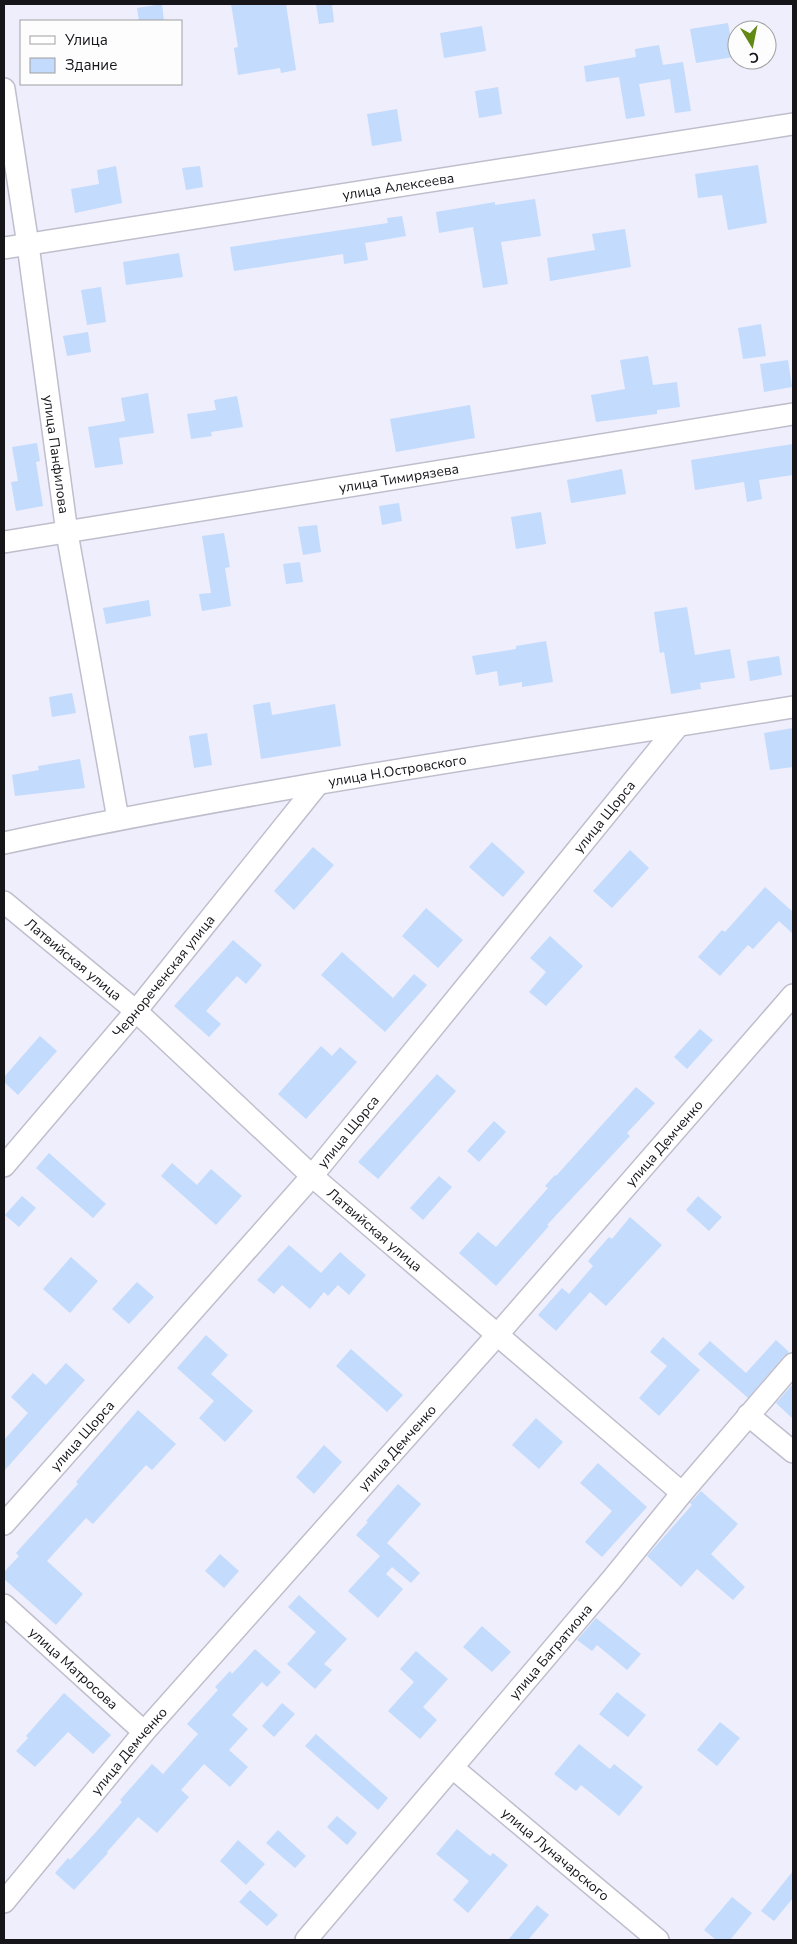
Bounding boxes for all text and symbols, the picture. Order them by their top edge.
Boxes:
legend [20,20,182,85]
north arrow [727,20,777,70]
text: Улица [64,30,108,50]
text: С [747,47,761,68]
text: Здание [65,55,117,75]
street label: улица Алексеева [341,168,455,204]
street label: улица Панфилова [39,394,74,515]
street label: улица Тимирязева [337,459,460,497]
street label: улица Н.Островского [327,750,468,791]
street label: улица Щорса [569,776,640,857]
street label: Чернореченская улица [108,911,219,1042]
street label: Латвийская улица [21,914,126,1005]
street label: улица Щорса [313,1091,383,1172]
street label: улица Демченко [621,1096,707,1191]
street label: Латвийская улица [323,1183,426,1276]
street label: улица Щорса [46,1396,119,1475]
street label: улица Демченко [354,1400,441,1495]
street label: улица Багратиона [505,1600,596,1703]
street label: улица Матросова [25,1623,122,1714]
street label: улица Демченко [87,1703,171,1799]
street label: улица Луначарского [498,1803,614,1905]

